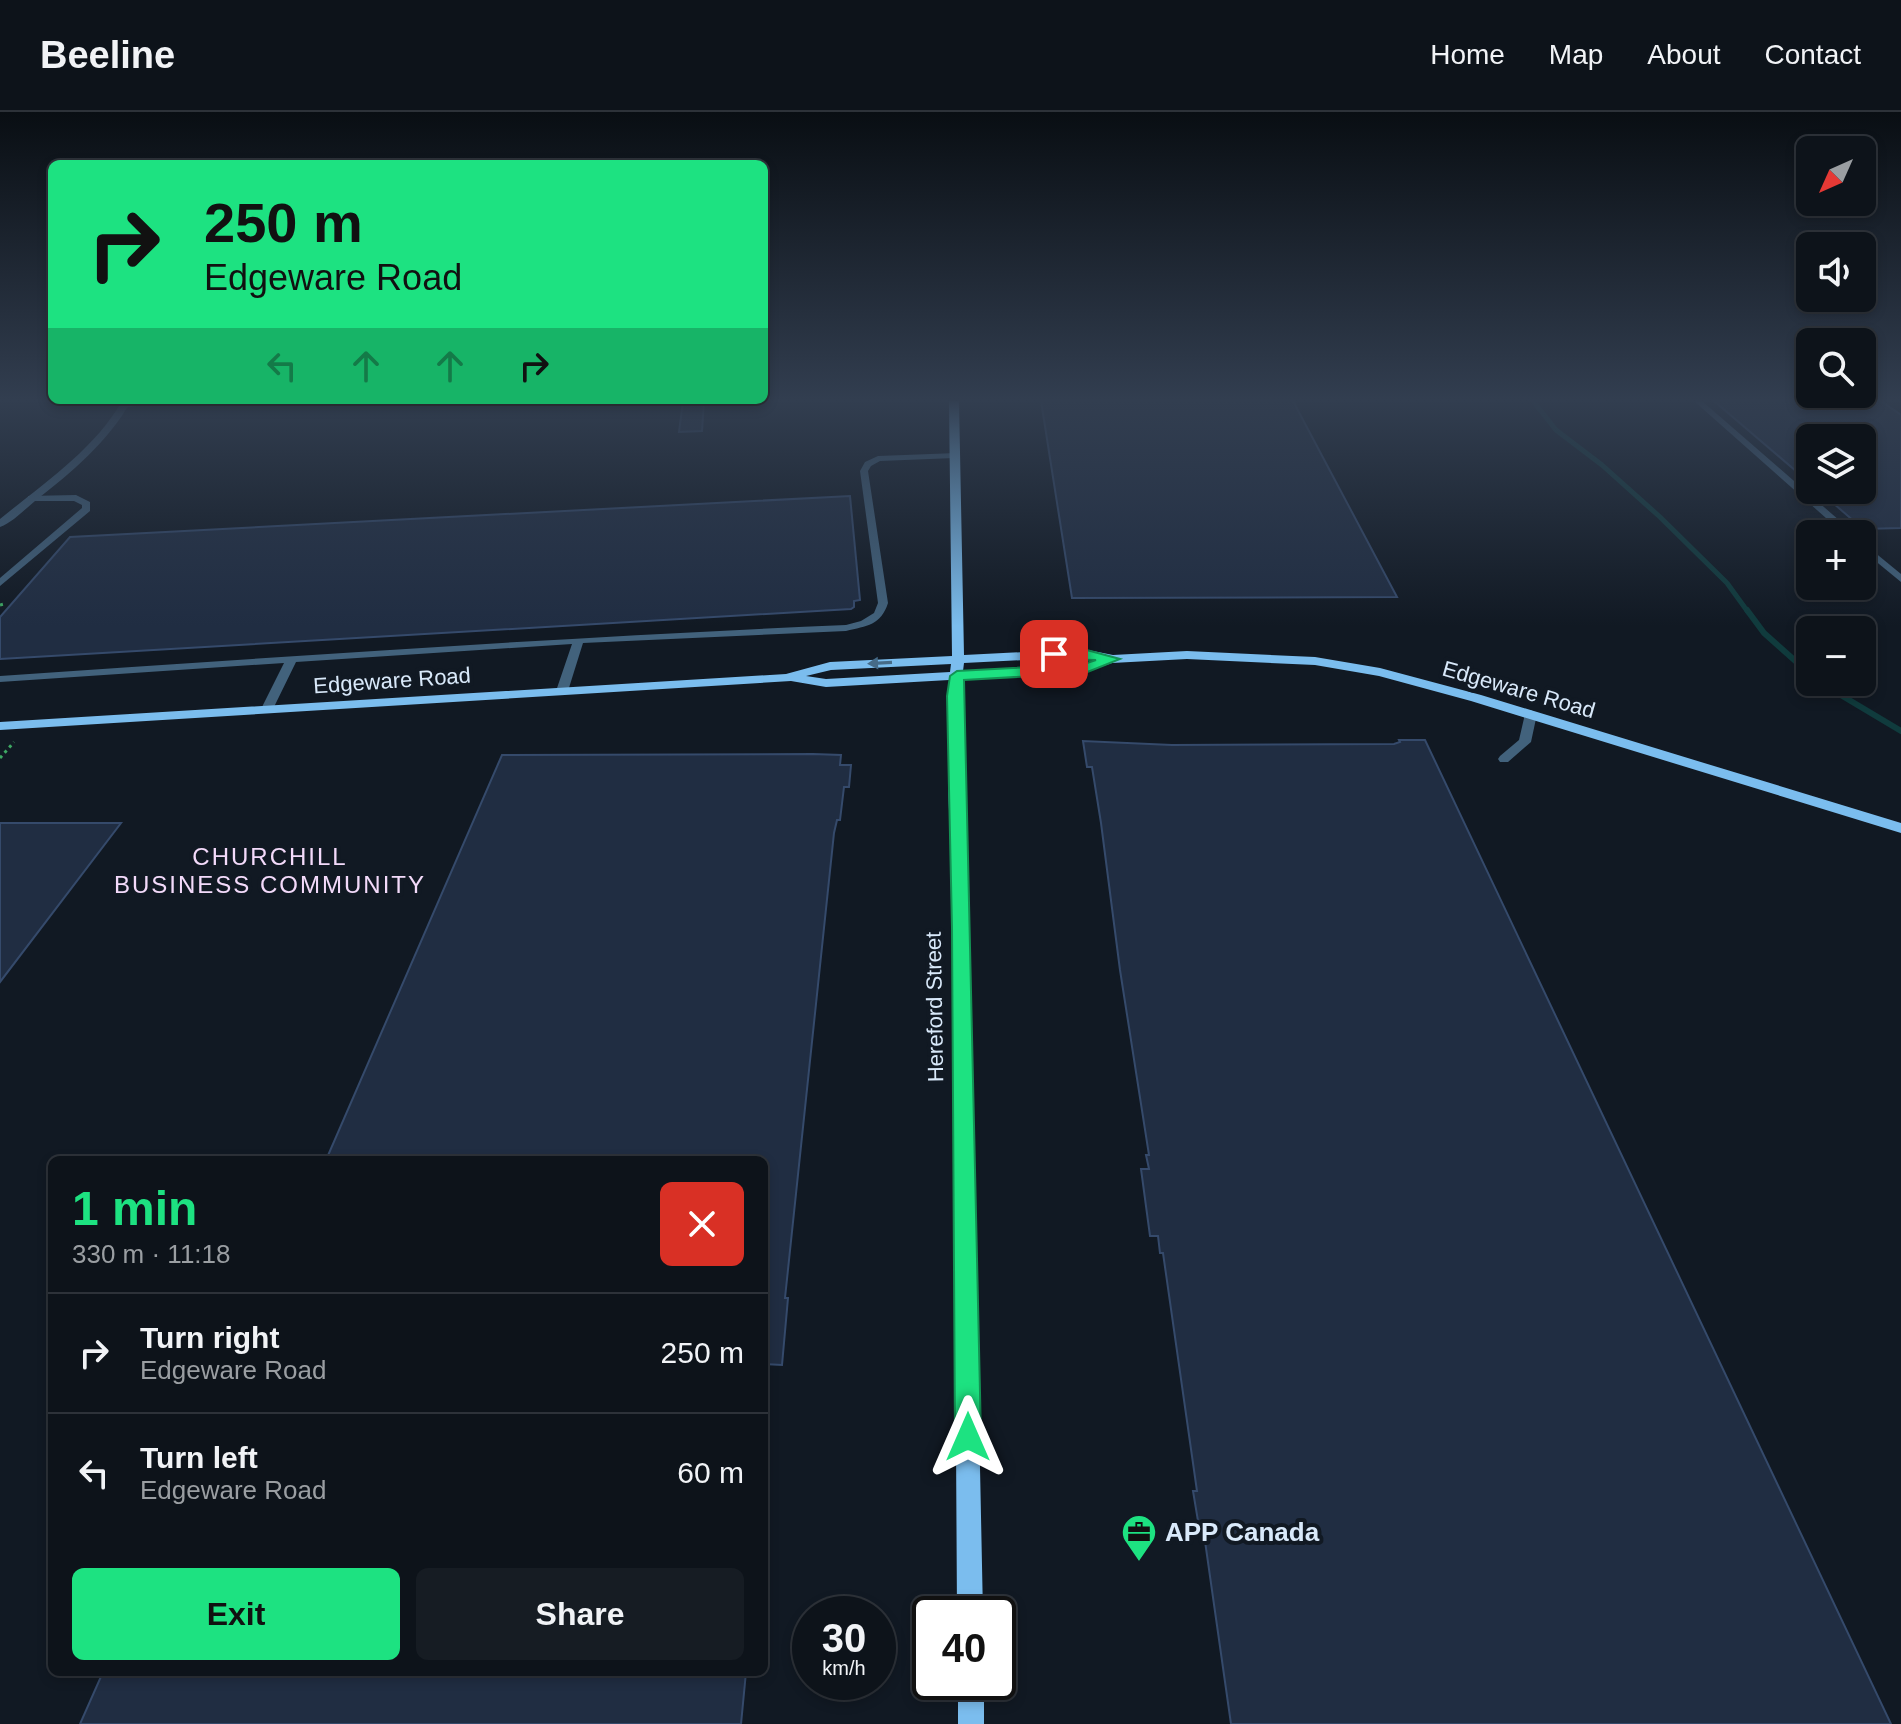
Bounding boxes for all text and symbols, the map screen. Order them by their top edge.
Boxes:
text: Beeline [40,34,175,76]
text: Home [1430,39,1505,70]
text: Map [1549,39,1603,70]
text: About [1647,39,1721,70]
text: Contact [1765,39,1861,70]
north arrow [1796,136,1876,216]
map controls [1796,136,1876,696]
text: 250 m [204,191,363,254]
icon: right [72,192,176,296]
button: sound [1796,232,1876,312]
text: Edgeware Road [204,257,462,298]
button: search [1796,328,1876,408]
icon: left [260,344,304,388]
icon: ahead [344,344,388,388]
icon: ahead [428,344,472,388]
icon: right [512,344,556,388]
button: layers [1796,424,1876,504]
button: + [1796,520,1876,600]
button: − [1796,616,1876,696]
pin [1020,620,1088,688]
icon: arrive [1032,632,1076,676]
street label: Edgeware Road [1440,656,1598,723]
one-way arrow [867,657,892,670]
street label: Edgeware Road [312,663,472,698]
district label: CHURCHILL BUSINESS COMMUNITY [114,843,426,898]
street label: Hereford Street [921,932,948,1082]
text: 1 min [72,1182,197,1235]
button: close [660,1182,744,1266]
text: 330 m · 11:18 [72,1239,231,1269]
text: Turn right [140,1321,279,1354]
icon: right [72,1331,116,1375]
text: 250 m [661,1336,744,1369]
text: Edgeware Road [140,1355,326,1385]
position arrow [926,1395,1010,1479]
text: Turn left [140,1441,258,1474]
icon: left [72,1451,116,1495]
text: 60 m [677,1456,744,1489]
text: Edgeware Road [140,1475,326,1505]
office icon: APP Canada [1120,1513,1158,1563]
place label: APP Canada [1165,1517,1320,1547]
button: Exit [72,1568,400,1660]
button: Share [416,1568,744,1660]
speed limit sign: 40 [912,1596,1016,1700]
text: 30 [822,1616,866,1660]
text: km/h [822,1657,866,1679]

